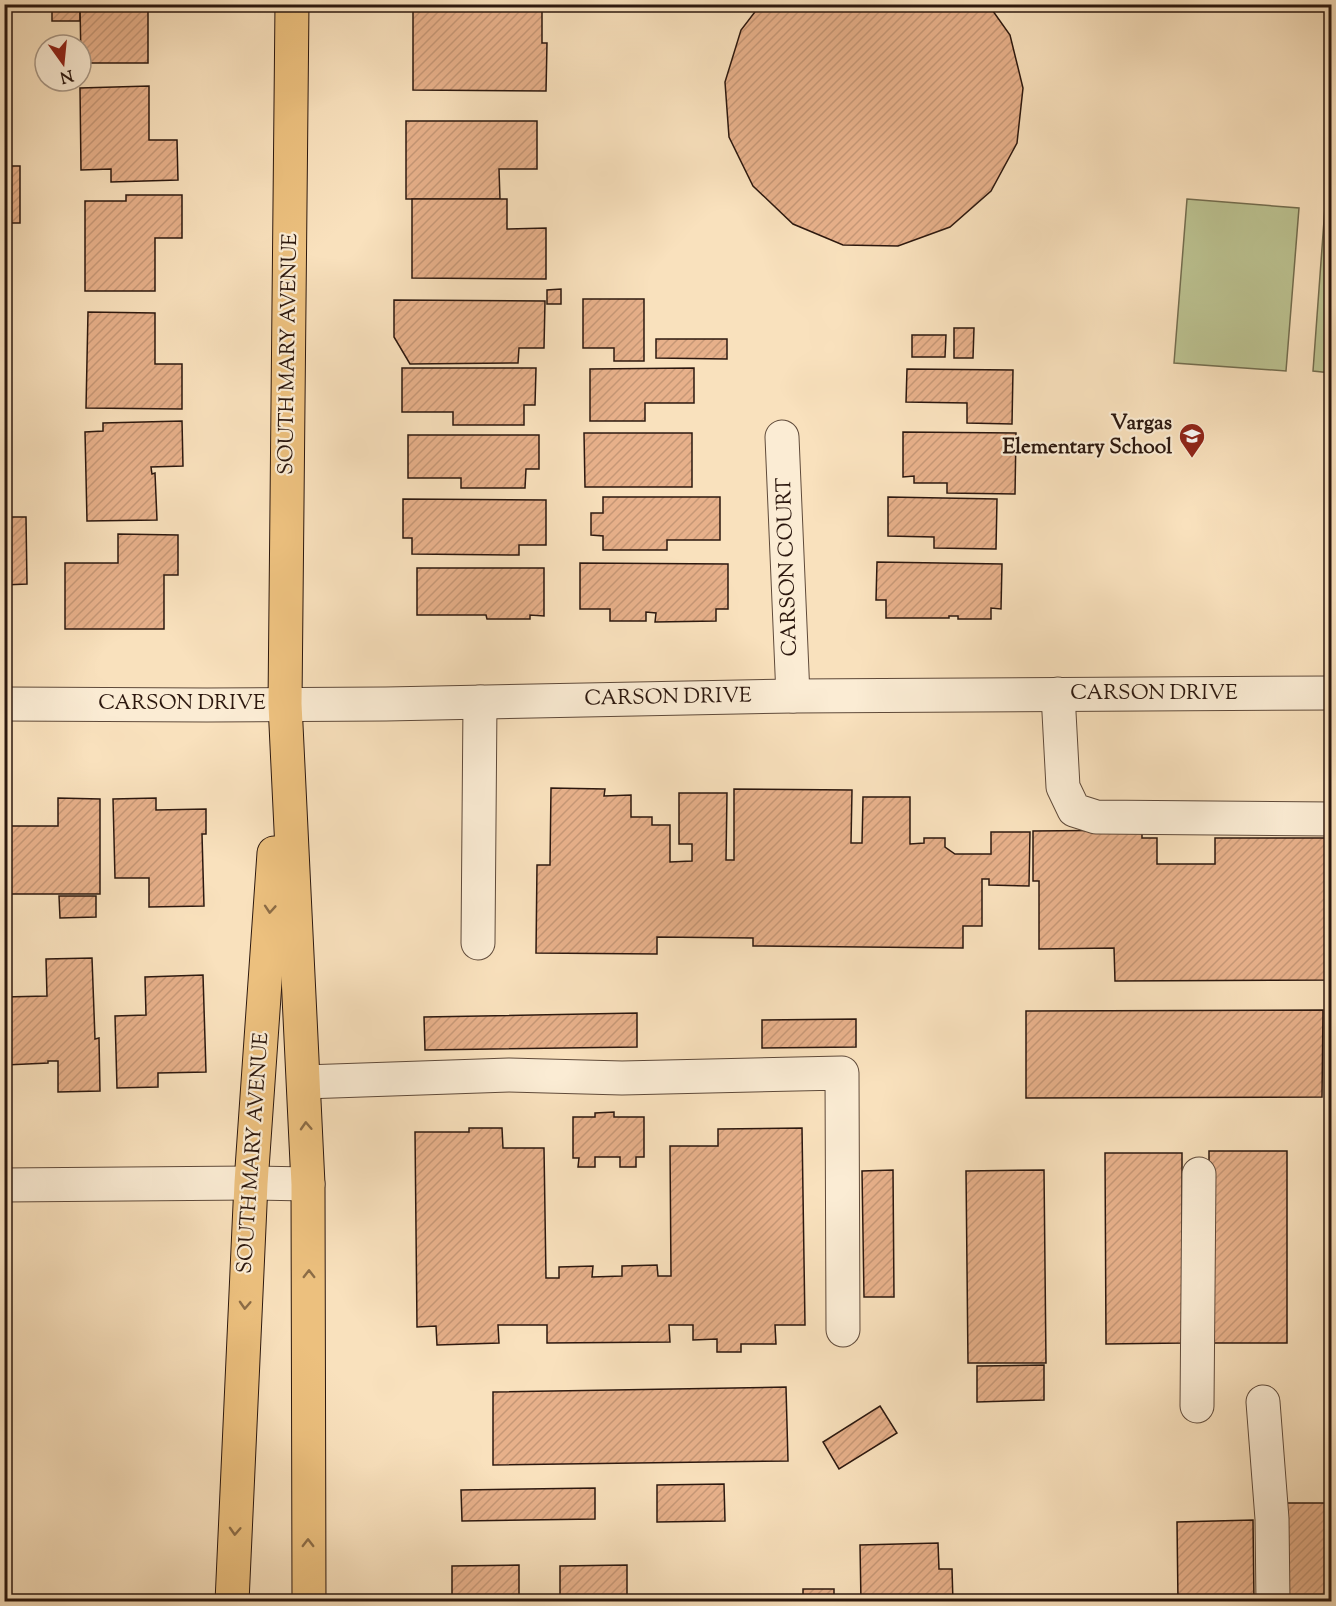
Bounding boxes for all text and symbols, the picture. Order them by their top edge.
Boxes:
north arrow [33,33,93,93]
text: N [57,62,75,88]
street label: SOUTH MARY AVENUE [272,233,306,475]
place label: Vargas Elementary School [1003,409,1172,463]
school or university icon: Vargas Elementary School [1177,421,1207,459]
street label: CARSON COURT [770,477,806,657]
street label: CARSON DRIVE [1070,679,1238,709]
street label: CARSON DRIVE [584,682,752,714]
street label: CARSON DRIVE [98,689,266,719]
one-way arrow [264,905,277,914]
street label: SOUTH MARY AVENUE [231,1031,277,1275]
one-way arrow [299,1121,312,1130]
one-way arrow [303,1269,315,1278]
one-way arrow [239,1300,252,1309]
one-way arrow [229,1527,242,1536]
one-way arrow [302,1539,314,1548]

